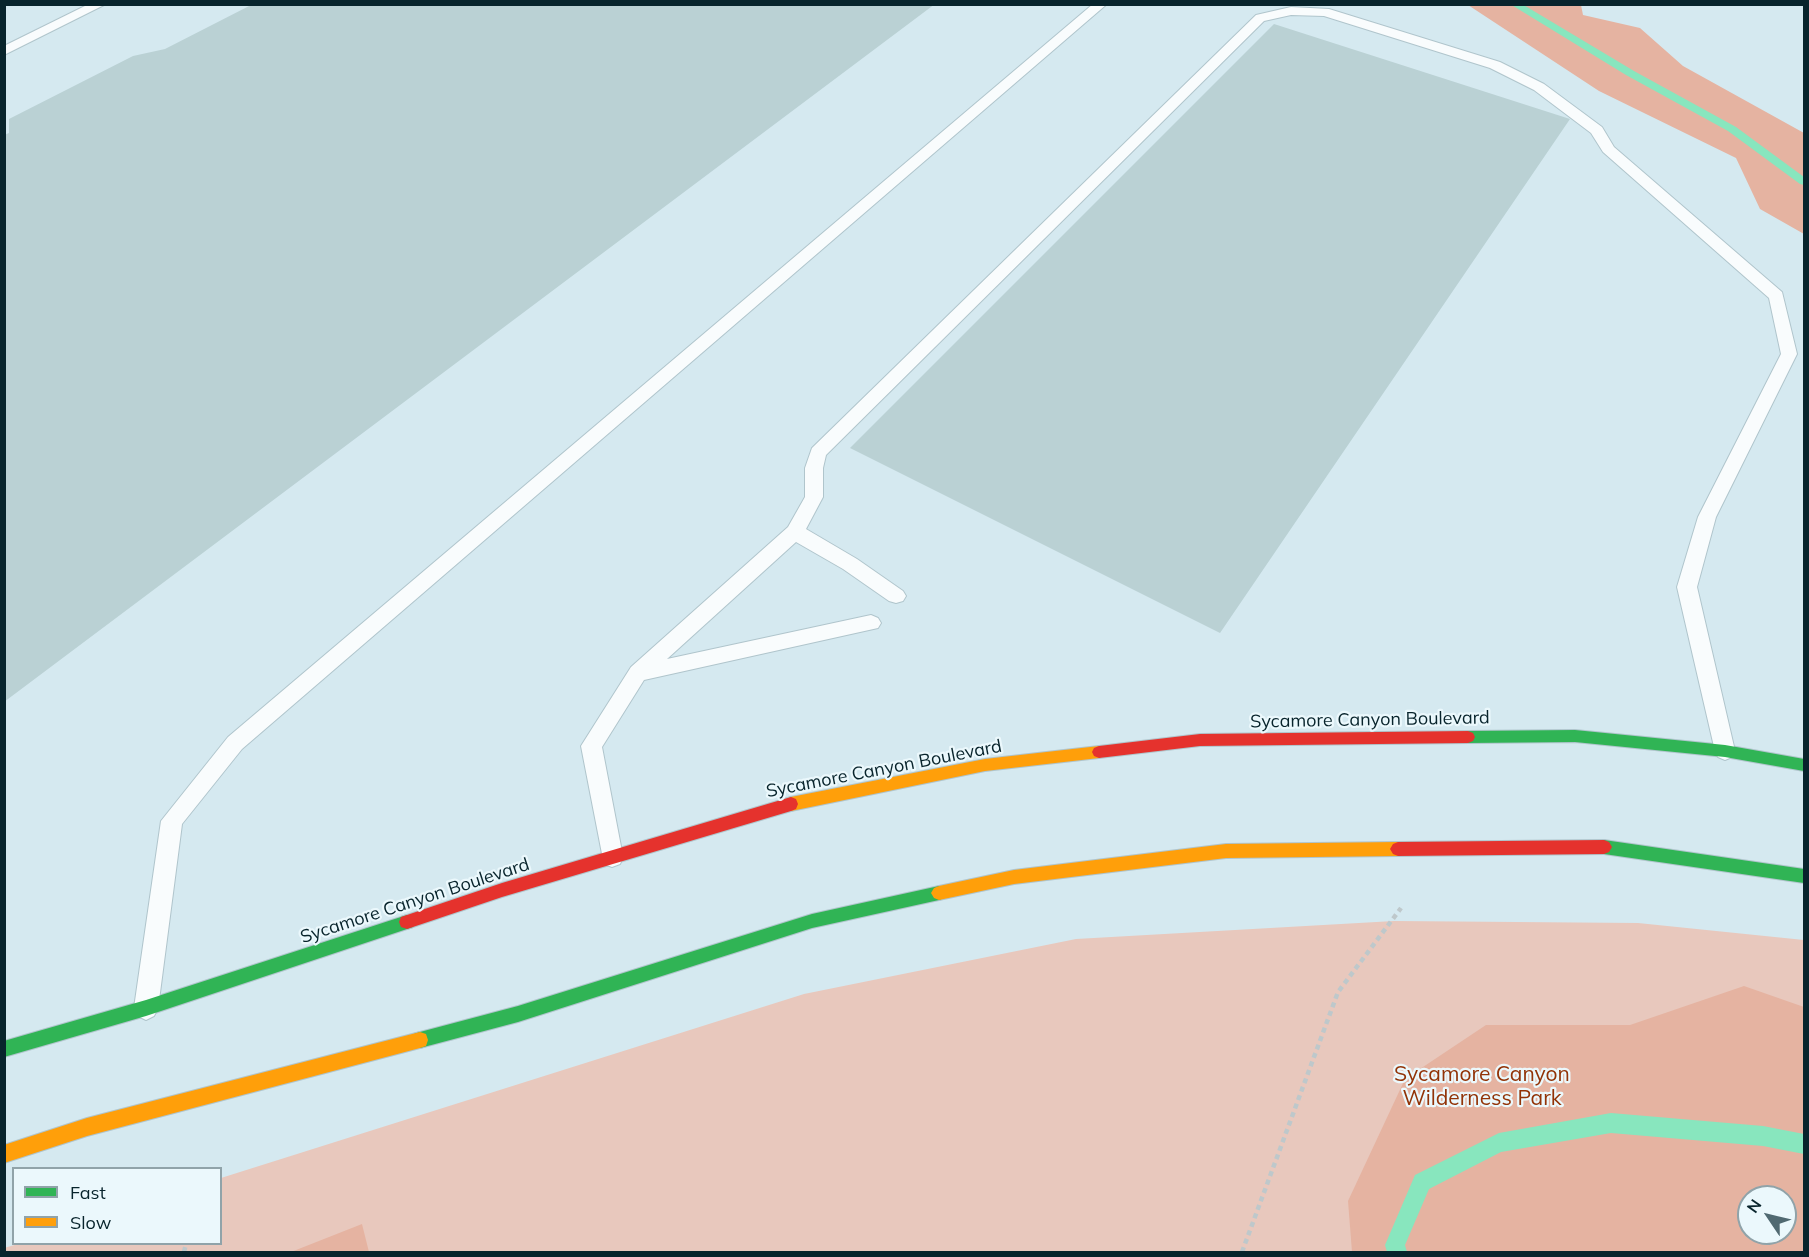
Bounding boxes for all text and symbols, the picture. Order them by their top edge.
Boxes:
street label: Sycamore Canyon Boulevard [1250,707,1490,733]
street label: Sycamore Canyon Boulevard [764,736,1004,802]
street label: Sycamore Canyon Boulevard [298,854,532,948]
park label: Sycamore Canyon Wilderness Park [1394,1062,1570,1112]
legend [12,1167,222,1245]
text: Fast [70,1181,106,1204]
north arrow [1737,1185,1797,1245]
text: N [1742,1195,1766,1217]
text: Slow [70,1211,111,1234]

